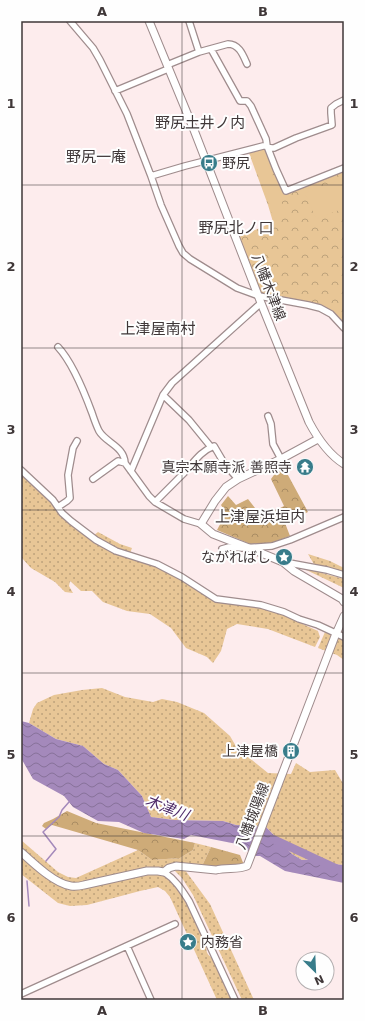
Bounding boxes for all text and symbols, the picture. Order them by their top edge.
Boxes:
text: A [97,4,107,19]
text: B [258,4,268,19]
text: 1 [6,96,16,111]
text: 1 [349,96,359,111]
district label: 野尻土井ノ内 [155,114,245,132]
district label: 野尻一庵 [66,148,126,166]
bus stop icon: 野尻 [199,153,219,173]
place label: 野尻 [222,155,250,171]
district label: 野尻北ノ口 [198,219,274,237]
street label: 八幡木津線 [249,251,289,323]
text: 2 [6,259,16,274]
text: 2 [349,259,359,274]
district label: 上津屋南村 [120,320,196,338]
text: 3 [6,422,16,437]
text: 3 [349,422,359,437]
temple icon: 真宗本願寺派 善照寺 [295,457,315,477]
place label: 真宗本願寺派 善照寺 [162,459,292,475]
district label: 上津屋浜垣内 [215,508,305,526]
place icon: ながればし [274,547,294,567]
place label: ながればし [201,549,271,565]
text: 4 [6,584,16,599]
text: 4 [349,584,359,599]
building icon: 上津屋橋 [281,741,301,761]
place label: 上津屋橋 [222,743,278,759]
text: 5 [6,747,16,762]
text: 5 [349,747,359,762]
street label: 八幡城陽線 [232,780,272,852]
water label: 木津川 [143,792,193,825]
text: 6 [6,910,16,925]
text: 6 [349,910,359,925]
place icon: 内務省 [178,932,198,952]
place label: 内務省 [201,934,243,950]
north arrow [295,951,335,991]
text: N [312,972,326,987]
text: A [97,1003,107,1018]
text: B [258,1003,268,1018]

